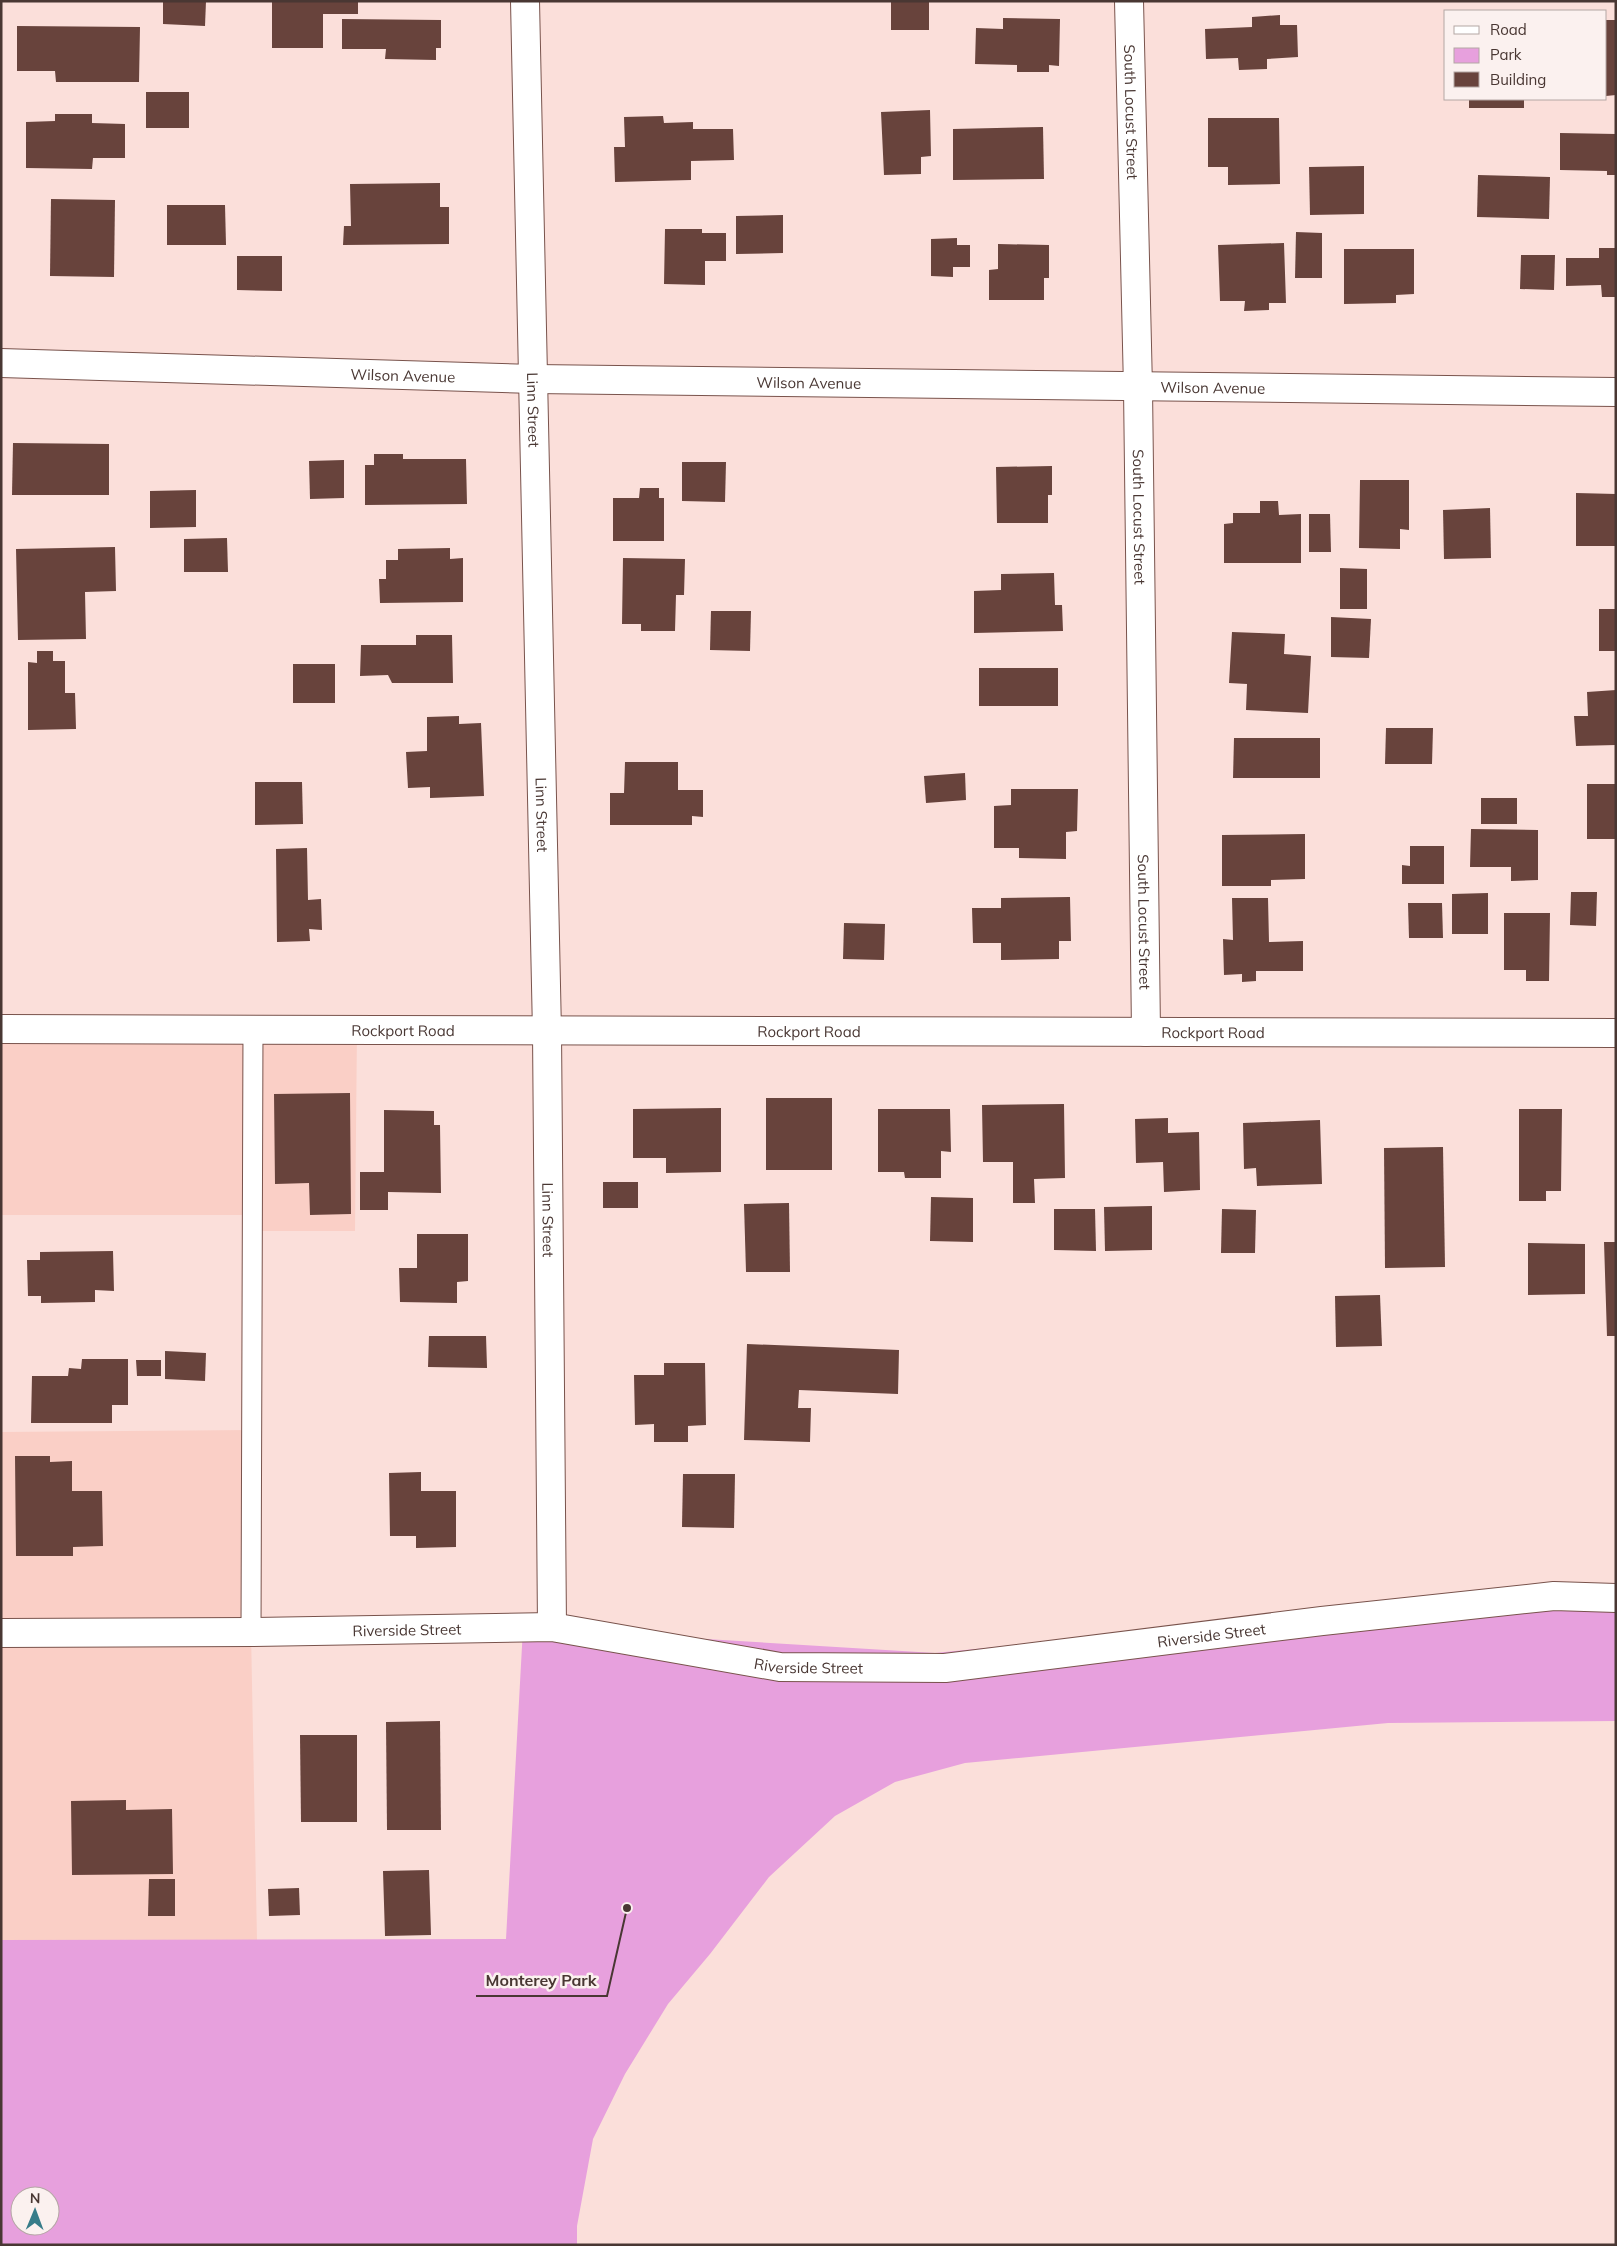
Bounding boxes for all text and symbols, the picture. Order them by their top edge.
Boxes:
legend [1444,10,1607,100]
text: Road [1490,20,1527,39]
street label: South Locust Street [1121,44,1143,180]
text: Park [1490,45,1522,64]
text: Building [1490,70,1546,89]
street label: Wilson Avenue [350,364,456,386]
street label: Linn Street [523,372,544,448]
street label: Wilson Avenue [756,372,861,392]
street label: Wilson Avenue [1160,377,1265,397]
street label: South Locust Street [1129,449,1150,585]
street label: Linn Street [532,777,553,852]
street label: South Locust Street [1134,854,1155,990]
street label: Rockport Road [351,1020,455,1040]
street label: Rockport Road [757,1021,861,1041]
street label: Rockport Road [1161,1022,1265,1042]
street label: Linn Street [539,1182,558,1257]
street label: Riverside Street [352,1619,462,1640]
street label: Riverside Street [1156,1619,1267,1651]
street label: Riverside Street [753,1653,863,1677]
callout: Monterey Park [476,1965,607,1996]
text: Monterey Park [486,1970,598,1990]
north arrow [10,2186,60,2236]
text: N [30,2189,41,2207]

